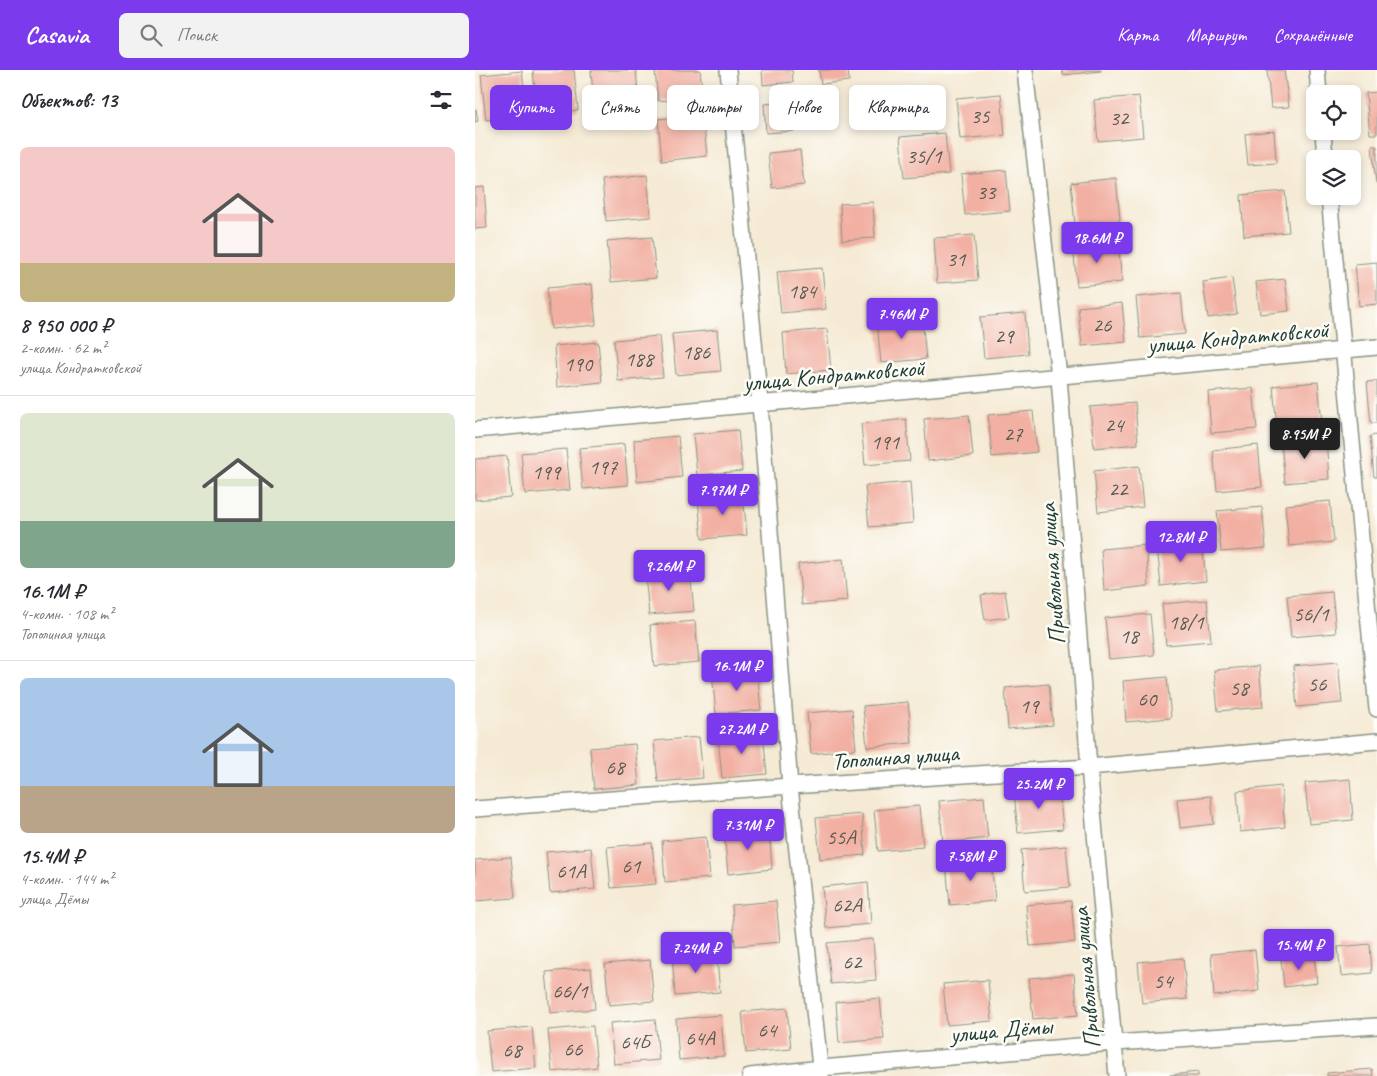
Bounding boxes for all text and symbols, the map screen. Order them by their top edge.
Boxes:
search box [119,13,469,58]
text: Casavia [25,20,89,50]
icon: search [137,21,165,49]
text: Поиск [177,23,217,47]
text: Карта [1117,24,1158,46]
text: Маршрут [1186,24,1246,46]
text: Сохранённые [1274,24,1352,46]
chip: Купить [490,85,572,130]
chip: Снять [582,85,657,130]
chip: Фильтры [667,85,759,130]
chip: Новое [769,85,839,130]
chip: Квартира [849,85,946,130]
map controls [1306,85,1361,205]
button: locate [1306,85,1361,140]
icon: filters [427,86,455,114]
text: Объектов: 13 [20,87,117,113]
house number: 35 [971,103,991,129]
house number: 32 [1110,105,1130,131]
house number: 35/1 [906,143,943,169]
button: layers [1306,150,1361,205]
house number: 33 [977,179,997,205]
icon: home [193,180,283,270]
pin: 18.6M ₽ [1051,222,1143,264]
text: 18.6M ₽ [1073,228,1121,248]
house number: 31 [947,246,967,272]
house number: 184 [788,278,819,304]
pin: 7.46M ₽ [856,298,948,340]
text: 7.46M ₽ [878,304,926,324]
text: 8 950 000 ₽ [20,312,112,338]
house number: 26 [1093,312,1112,338]
street label: улица Кондратковской [1144,314,1332,360]
house number: 29 [995,323,1015,349]
text: 2-комн. · 62 m² [20,338,106,358]
house number: 186 [682,339,711,365]
house number: 188 [625,346,656,372]
house number: 190 [564,351,594,377]
street label: улица Кондратковской [740,352,928,398]
text: улица Кондратковской [20,358,141,378]
house number: 24 [1105,412,1126,438]
pin: 8.95M ₽ [1259,418,1351,460]
house number: 27 [1004,421,1024,447]
text: 8.95M ₽ [1281,424,1329,444]
house number: 191 [871,429,901,455]
icon: home [193,445,283,535]
house number: 197 [589,454,619,480]
house number: 199 [532,459,562,485]
pin: 7.97M ₽ [677,474,769,516]
house number: 22 [1109,476,1129,502]
text: 7.97M ₽ [699,480,747,500]
street label: Привольная улица [1032,501,1072,646]
pin: 12.8M ₽ [1135,520,1227,563]
text: 12.8M ₽ [1157,527,1205,547]
pin: 9.26M ₽ [623,550,715,592]
text: 9.26M ₽ [645,556,693,576]
text: 16.1M ₽ [20,578,84,604]
house number: 56/1 [1293,601,1330,627]
text: 4-комн. · 108 m² [20,604,113,624]
house number: 18/1 [1168,609,1205,635]
house number: 18 [1120,623,1141,649]
text: Тополиная улица [20,624,105,644]
pin: 16.1M ₽ [691,650,783,692]
text: 16.1M ₽ [713,656,761,676]
house number: 56 [1308,671,1327,697]
house number: 58 [1230,675,1251,701]
house number: 60 [1138,686,1158,712]
house number: 19 [1020,693,1040,719]
icon: home [193,710,283,800]
pin: 27.2M ₽ [696,712,788,755]
text: 27.2M ₽ [718,719,766,739]
street label: Тополиная улица [831,738,961,776]
house number: 68 [606,754,627,780]
pin: 25.2M ₽ [993,768,1085,810]
text: 25.2M ₽ [1015,774,1063,794]
pin: 7.31M ₽ [702,808,794,851]
text: 7.31M ₽ [724,815,772,835]
house number: 55А [826,824,857,850]
pin: 7.58M ₽ [925,840,1017,882]
text: 15.4M ₽ [20,843,83,869]
text: 7.58M ₽ [947,846,995,866]
house number: 61 [622,853,642,879]
house number: 61А [556,858,587,884]
text: 4-комн. · 144 m² [20,869,113,889]
text: улица Дёмы [20,889,88,909]
house number: 62А [832,892,863,918]
street label: Привольная улица [1065,905,1107,1050]
pin: 15.4M ₽ [1253,928,1345,971]
pin: 7.24M ₽ [650,932,742,974]
text: 15.4M ₽ [1275,935,1323,955]
text: 7.24M ₽ [672,938,720,958]
house number: 62 [843,949,863,975]
house number: 54 [1154,968,1175,994]
house number: 66/1 [552,978,589,1004]
street label: улица Дёмы [947,1010,1056,1050]
house number: 64 [758,1017,779,1043]
house number: 64А [685,1025,716,1051]
house number: 64Б [620,1029,653,1055]
house number: 66 [564,1036,583,1062]
house number: 68 [503,1037,524,1063]

